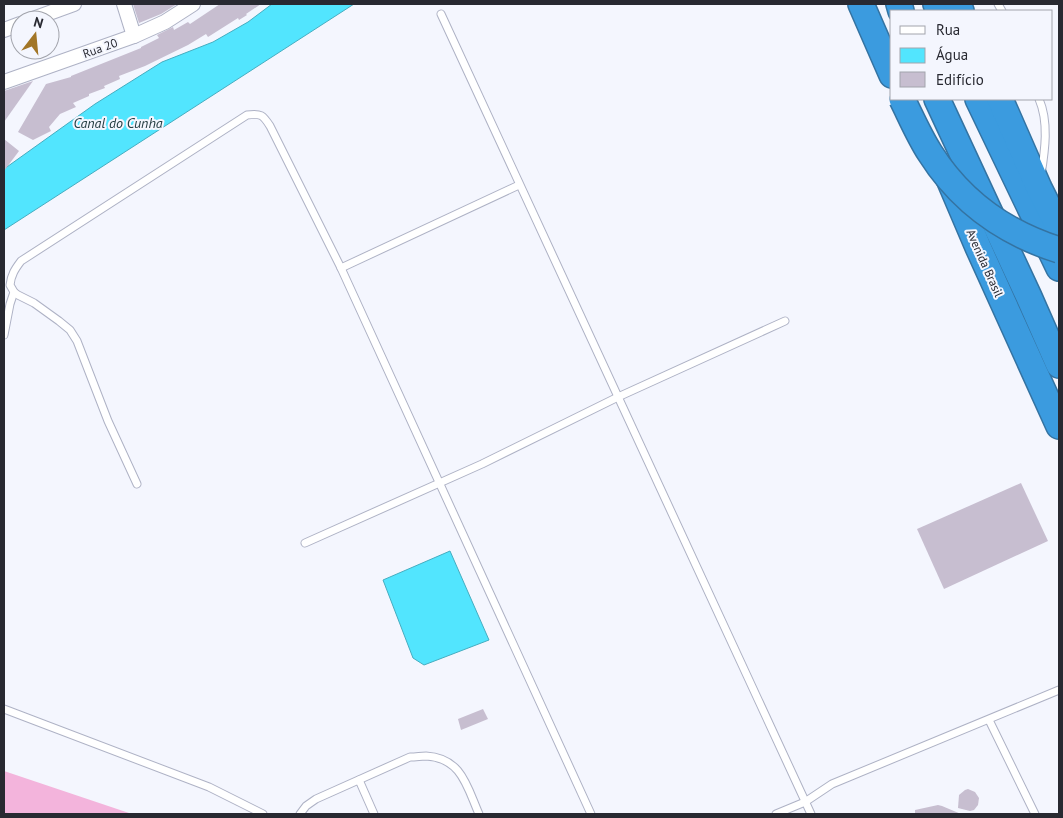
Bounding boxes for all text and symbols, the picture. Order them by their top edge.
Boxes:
north arrow [10,10,60,60]
legend [890,10,1053,100]
text: N [32,13,45,32]
text: Rua [936,20,960,39]
street label: Rua 20 [81,35,120,61]
text: Água [936,45,968,64]
text: Edifício [936,70,984,89]
water label: Canal do Cunha [73,114,163,132]
street label: Avenida Brasil [963,227,1007,300]

